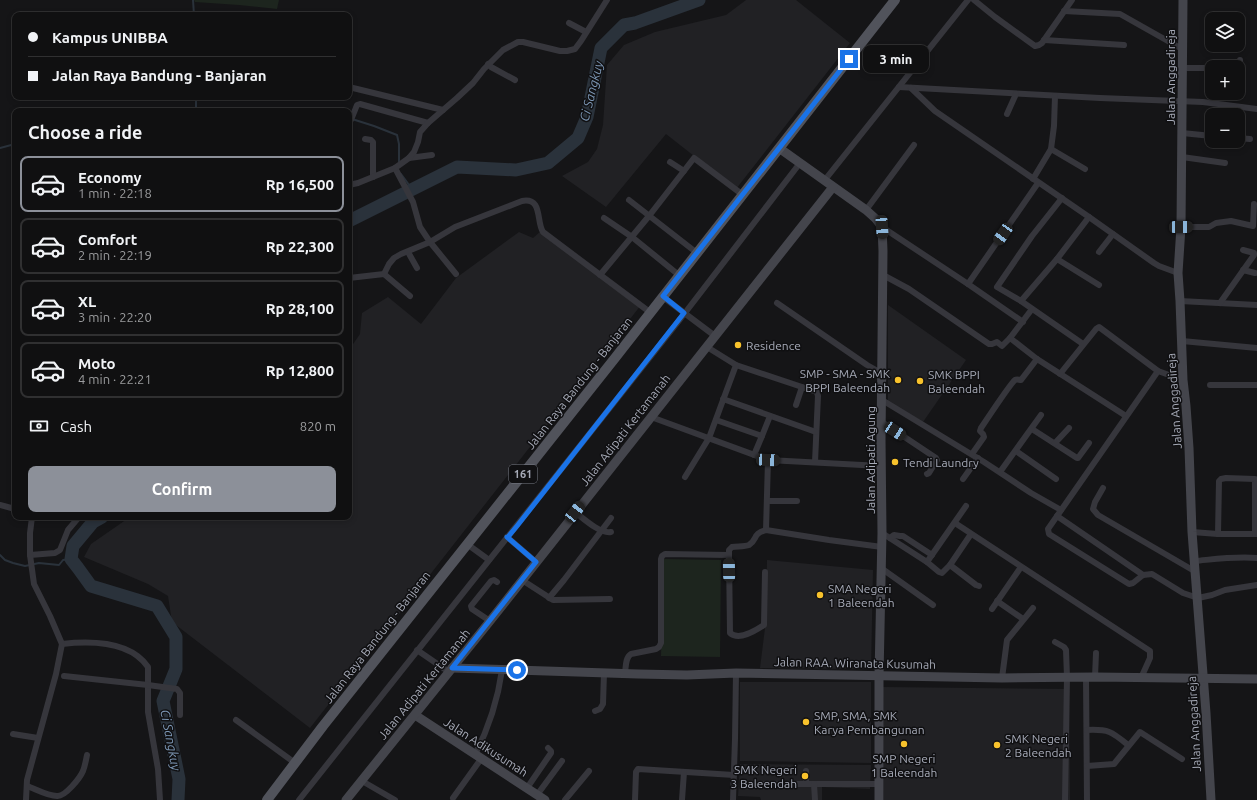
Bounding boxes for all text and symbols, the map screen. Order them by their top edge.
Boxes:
map controls [1205,12,1245,148]
button: layers [1205,12,1245,52]
text: Kampus UNIBBA [52,29,168,46]
street label: Jalan Anggadireja [1164,29,1177,125]
callout: 3 min [863,45,929,73]
route end [840,50,858,68]
text: 3 min [880,52,912,66]
water label: Ci Sangkuy [577,58,605,123]
button: + [1205,60,1245,100]
text: Jalan Raya Bandung - Banjaran [52,67,267,84]
button: − [1205,108,1245,148]
text: Choose a ride [28,122,142,142]
icon: car [30,166,66,202]
text: Economy [78,169,142,186]
text: Rp 16,500 [266,176,334,193]
text: 1 min · 22:18 [78,186,152,200]
car [875,215,889,239]
car [991,221,1015,247]
car [1169,221,1193,233]
icon: car [30,228,66,264]
text: Comfort [78,231,137,248]
text: Rp 22,300 [266,238,334,255]
text: 2 min · 22:19 [78,248,152,262]
icon: car [30,290,66,326]
text: XL [78,293,96,310]
text: Rp 28,100 [266,300,334,317]
text: 3 min · 22:20 [78,310,152,324]
street label: Jalan Raya Bandung - Banjaran [523,314,635,452]
place label: Residence [746,339,801,352]
marker: Residence [733,340,743,350]
icon: car [30,352,66,388]
street label: Jalan Anggadireja [1164,353,1184,449]
text: Moto [78,355,116,372]
text: Rp 12,800 [266,362,334,379]
place label: SMP - SMA - SMK BPPI Baleendah [800,367,891,394]
place label: SMK BPPI Baleendah [928,368,985,395]
text: 4 min · 22:21 [78,372,152,386]
street label: Jalan Adipati Kertamanah [577,372,673,488]
marker: SMP - SMA - SMK BPPI Baleendah [893,375,903,385]
marker: SMK BPPI Baleendah [915,376,925,386]
street label: Jalan Adipati Agung [864,406,877,514]
icon: cash [28,415,50,437]
text: Cash [60,418,92,435]
text: 820 m [300,419,336,433]
car [882,419,908,443]
car [756,453,780,467]
place label: Tendi Laundry [903,456,979,469]
marker: Tendi Laundry [890,457,900,467]
road number: 161 [509,465,537,483]
button: Confirm [28,466,336,512]
car [563,499,587,525]
car [723,558,735,582]
street label: Jalan Raya Bandung - Banjaran [321,568,433,706]
place label: SMA Negeri 1 Baleendah [828,582,895,609]
marker: SMA Negeri 1 Baleendah [815,590,825,600]
street label: Jalan Adipati Kertamanah [376,626,472,742]
street label: Jalan RAA. Wiranata Kusumah [774,655,936,671]
route start [508,661,526,679]
street label: Jalan Anggadireja [1185,676,1203,772]
water label: Ci Sangkuy [158,708,184,773]
place label: SMP, SMA, SMK Karya Pembangunan [814,709,925,736]
street label: Jalan Adikusumah [442,715,530,779]
marker: SMP, SMA, SMK Karya Pembangunan [801,717,811,727]
place label: SMK Negeri 2 Baleendah [1005,732,1072,759]
marker: SMP Negeri 1 Baleendah [899,739,909,749]
marker: SMK Negeri 2 Baleendah [992,740,1002,750]
place label: SMP Negeri 1 Baleendah [871,752,937,779]
place label: SMK Negeri 3 Baleendah [730,763,797,790]
marker: SMK Negeri 3 Baleendah [800,771,810,781]

